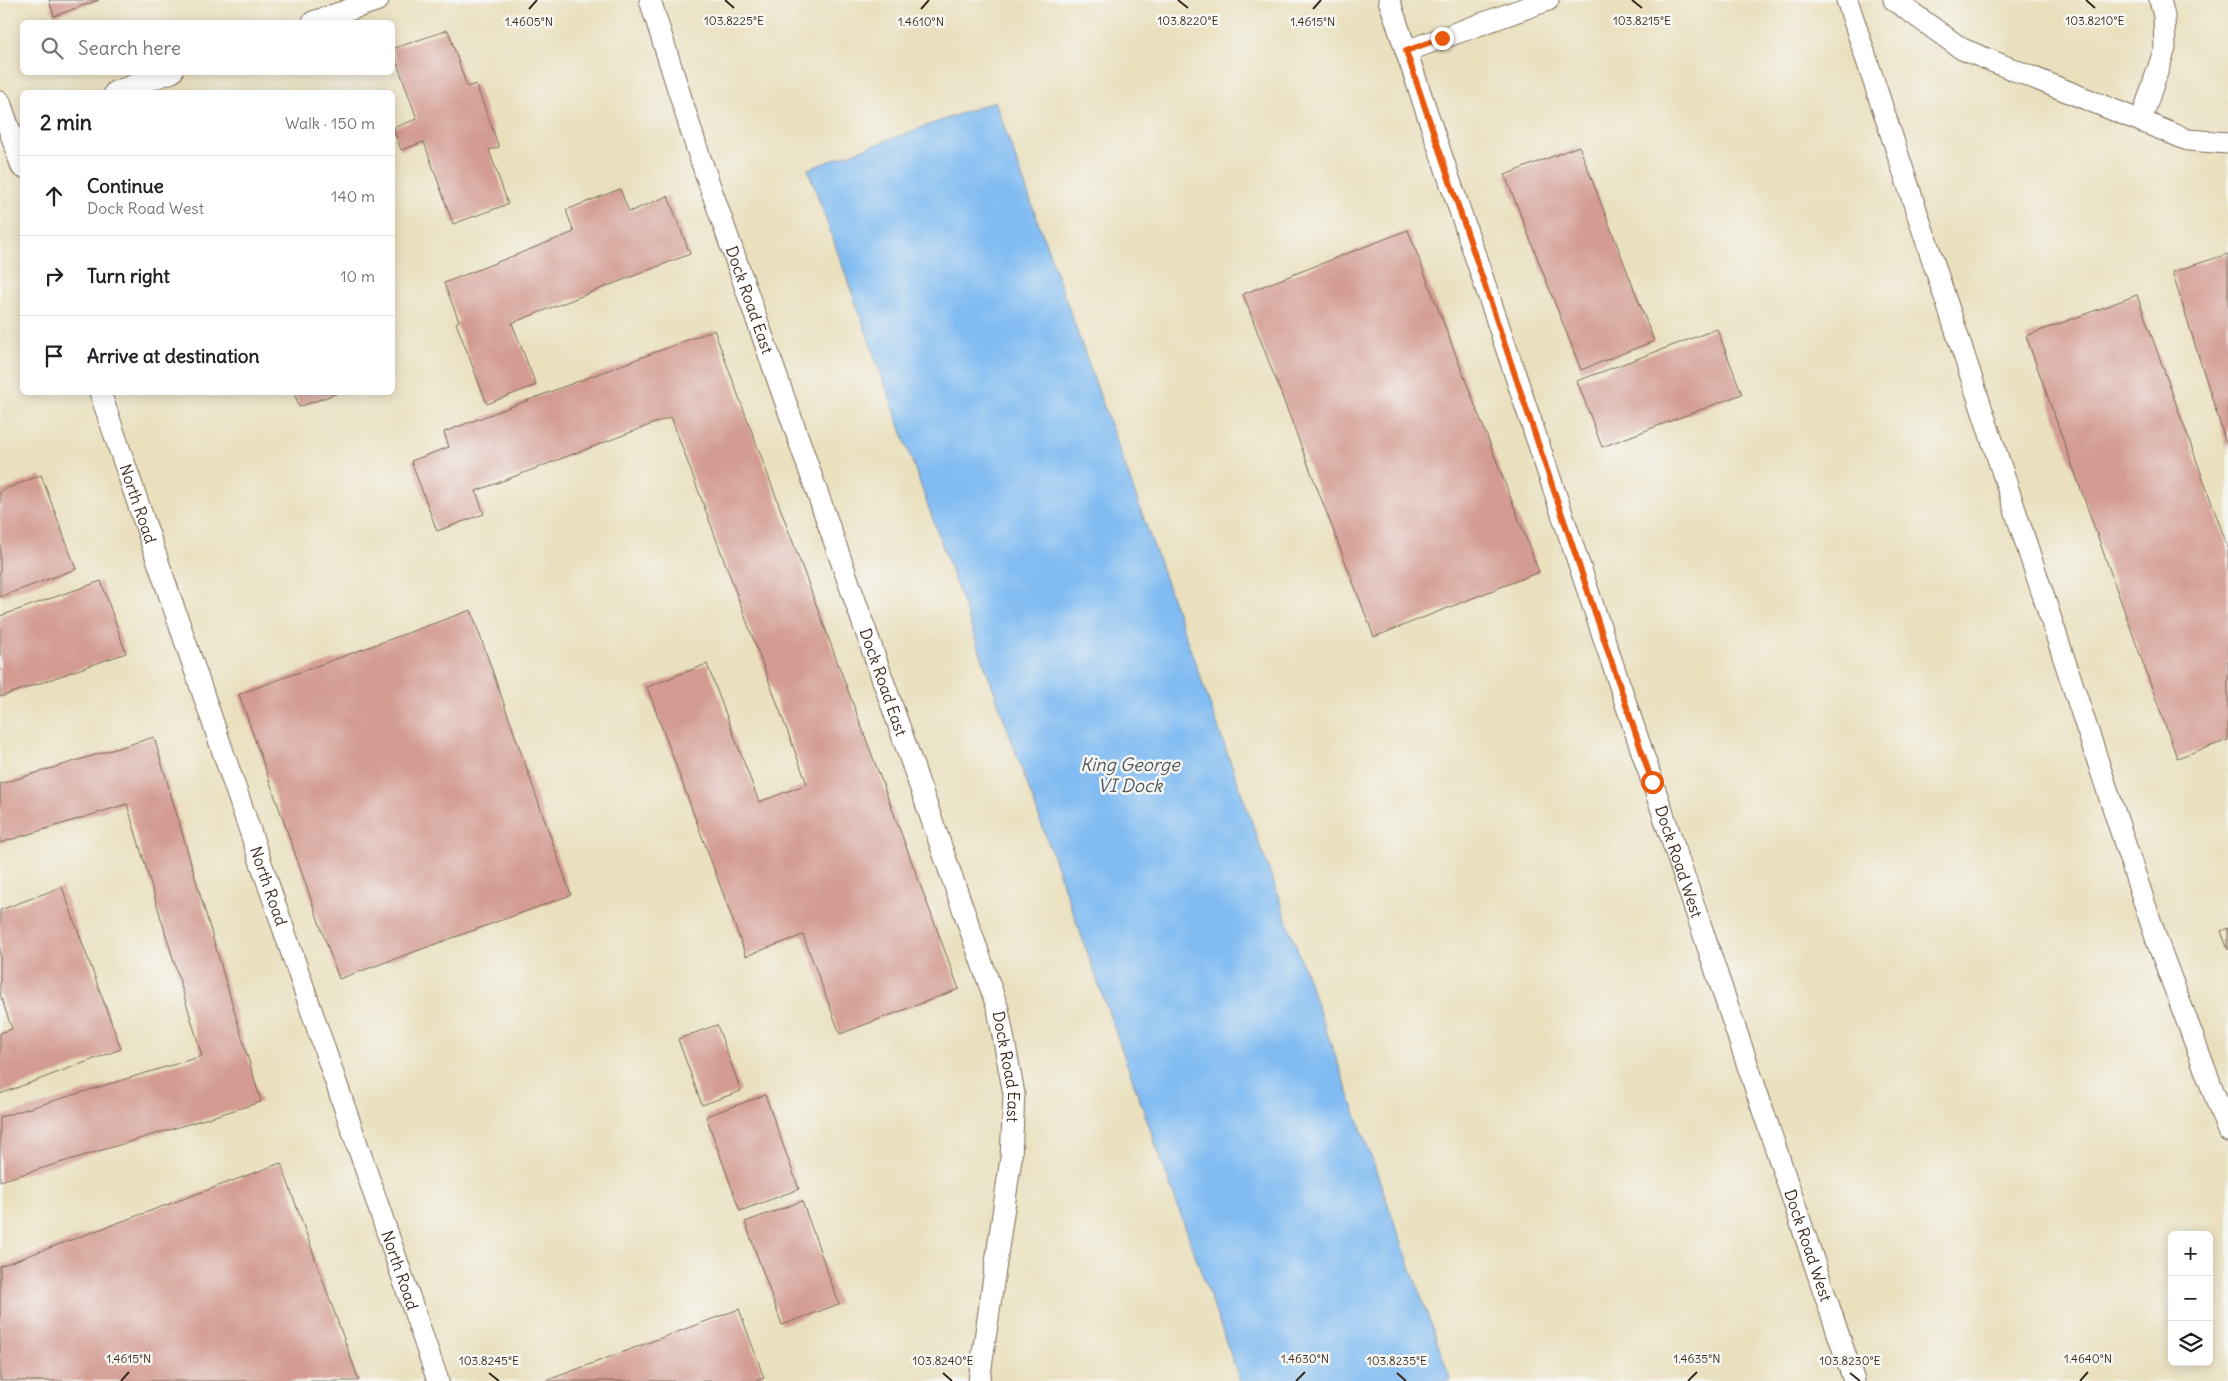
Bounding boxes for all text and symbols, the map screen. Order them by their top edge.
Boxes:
text: 103.8225°E [704,13,764,28]
text: 103.8220°E [1158,13,1219,28]
text: 103.8215°E [1613,13,1671,28]
text: 103.8210°E [2065,13,2125,28]
text: 1.4605°N [505,14,553,29]
text: 1.4610°N [898,14,944,29]
text: 1.4615°N [1291,14,1335,29]
search box [20,20,395,75]
route end [1431,27,1454,50]
icon: search [38,34,66,62]
text: Search here [78,36,181,60]
text: 2 min [40,109,92,136]
text: Walk · 150 m [285,113,375,133]
text: Continue [87,174,164,198]
icon: ahead [40,182,68,210]
text: 140 m [331,186,375,206]
text: Dock Road West [87,198,204,218]
street label: Dock Road East [722,243,778,357]
icon: right [40,262,68,290]
text: Turn right [87,264,170,288]
text: 10 m [340,266,375,286]
icon: arrive [40,342,68,370]
text: Arrive at destination [87,344,260,368]
street label: North Road [115,461,161,546]
street label: Dock Road East [855,625,912,739]
water label: King George VI Dock [1080,753,1181,797]
route start [1641,771,1664,794]
street label: Dock Road West [1651,803,1707,921]
street label: North Road [246,844,292,928]
street label: Dock Road East [989,1009,1024,1124]
street label: Dock Road West [1780,1187,1837,1305]
street label: North Road [377,1228,423,1312]
map controls [2168,1231,2213,1366]
button: + [2168,1231,2213,1276]
button: − [2168,1276,2213,1321]
button: layers [2168,1321,2213,1366]
text: 1.4615°N [107,1351,151,1366]
text: 1.4630°N [1281,1351,1329,1366]
text: 1.4635°N [1674,1351,1720,1366]
text: 1.4640°N [2064,1351,2112,1366]
text: 103.8245°E [459,1353,519,1368]
text: 103.8240°E [912,1353,974,1368]
text: 103.8235°E [1367,1353,1427,1368]
text: 103.8230°E [1819,1353,1881,1368]

